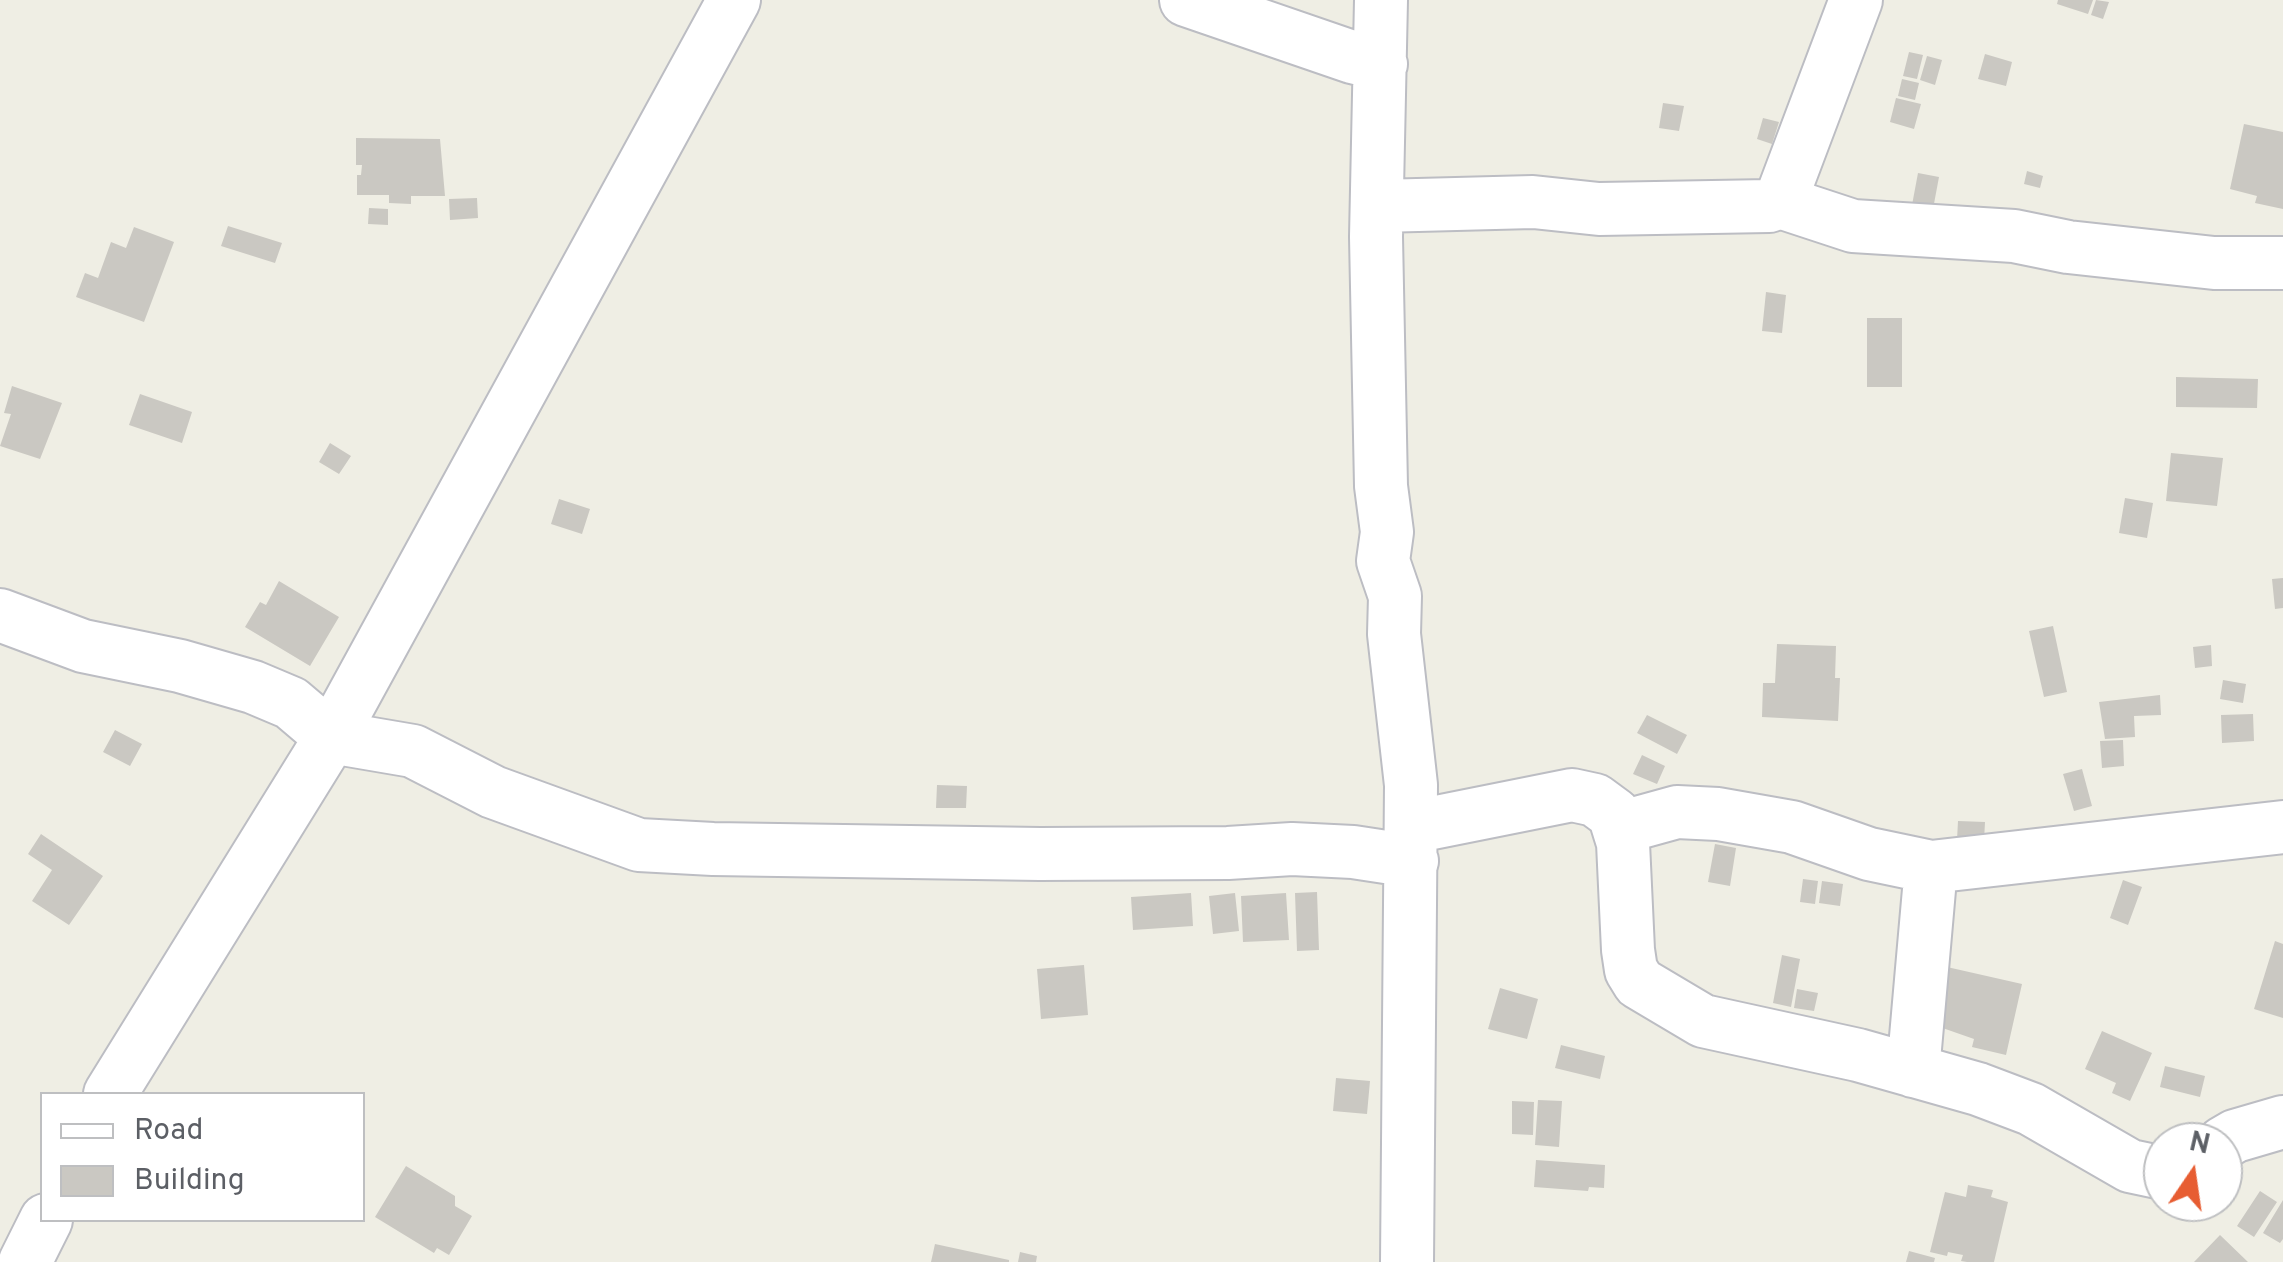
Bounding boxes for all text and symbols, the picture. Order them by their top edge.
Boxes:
legend [40,1092,365,1222]
text: Road [134,1113,203,1150]
north arrow [2143,1122,2243,1222]
text: N [2185,1125,2213,1165]
text: Building [134,1163,245,1200]

